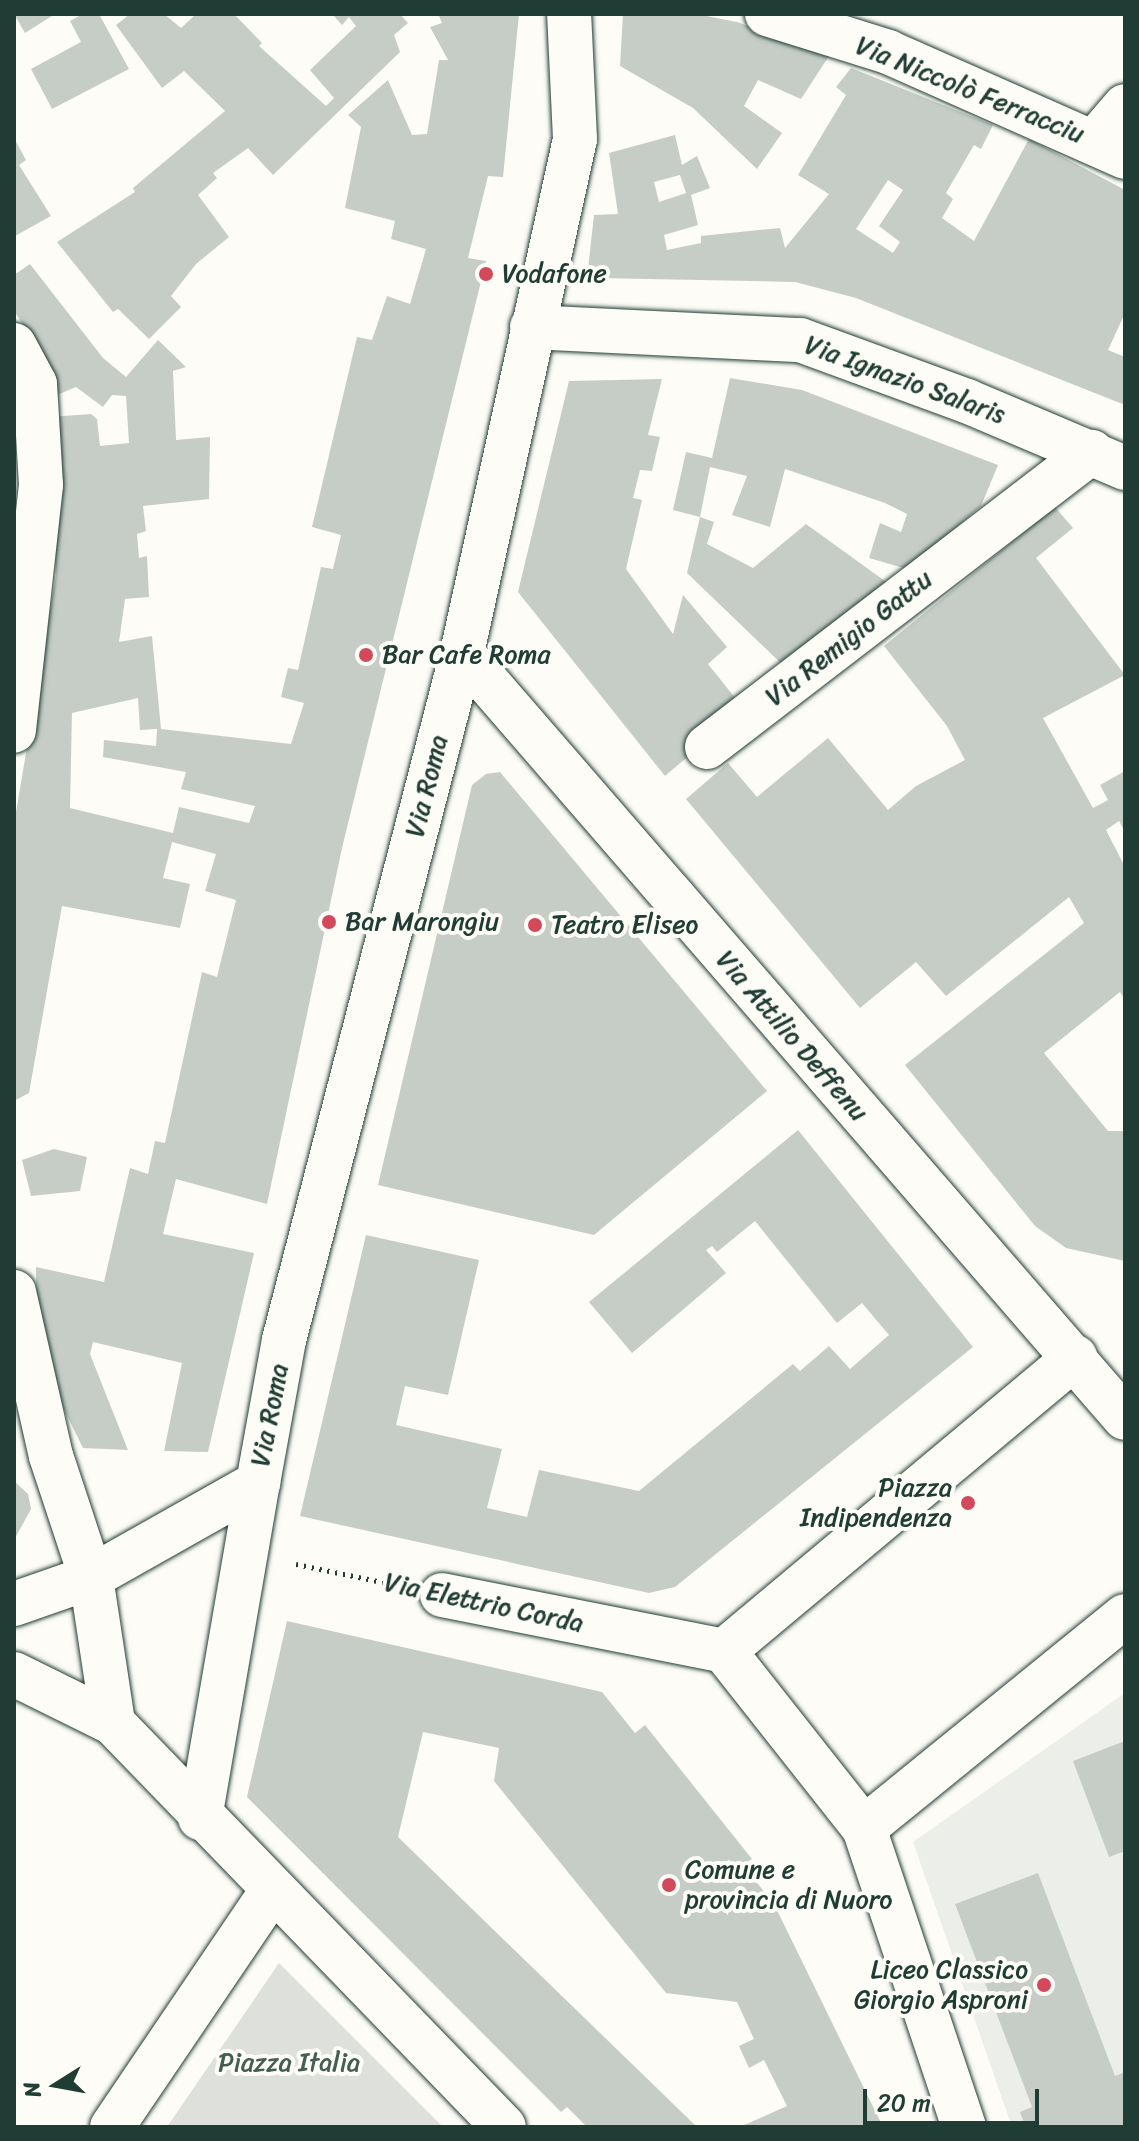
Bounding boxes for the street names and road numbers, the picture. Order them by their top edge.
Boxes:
street label: Via Niccolò Ferracciu [851,30,1089,150]
street label: Via Ignazio Salaris [801,329,1009,431]
street label: Via Remigio Gattu [759,563,939,713]
street label: Via Roma [399,732,455,840]
street label: Via Attilio Deffenu [709,944,875,1128]
street label: Via Roma [245,1361,295,1469]
street label: Via Elettrio Corda [381,1567,587,1639]

